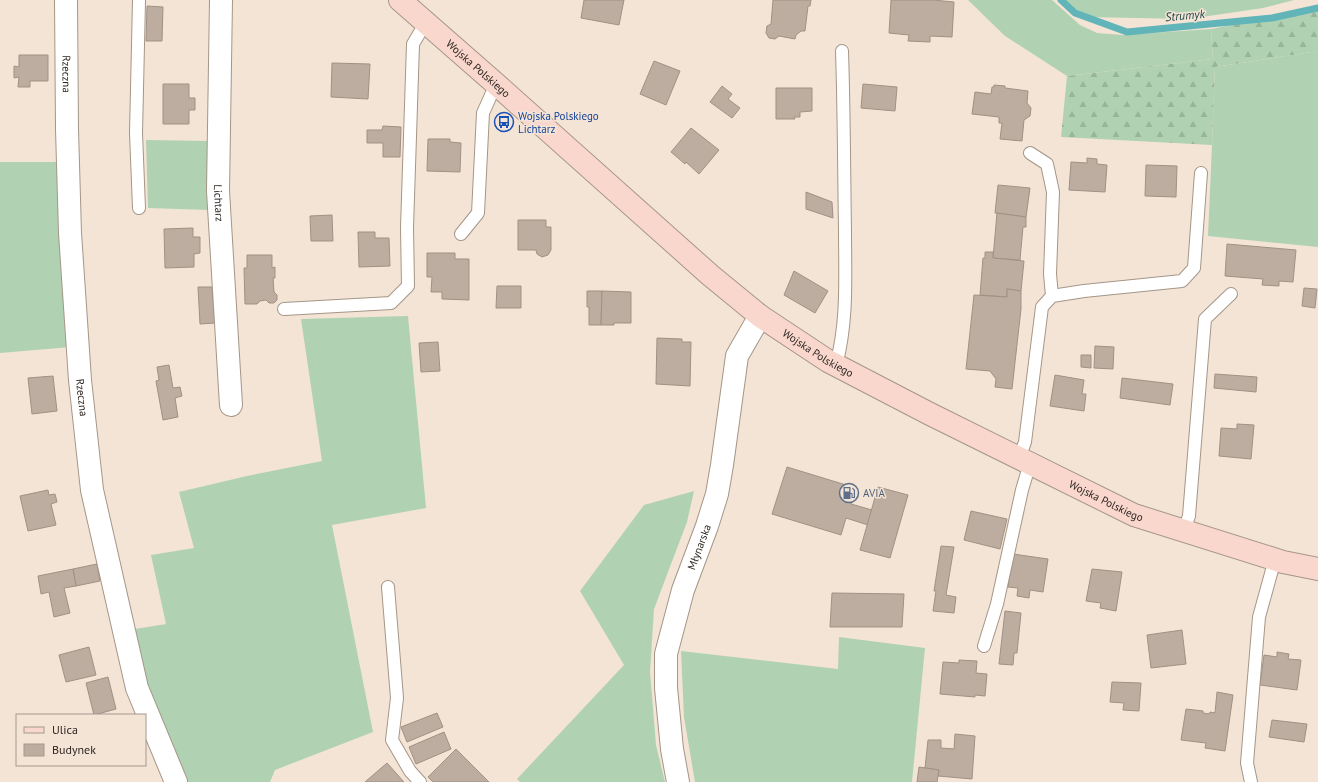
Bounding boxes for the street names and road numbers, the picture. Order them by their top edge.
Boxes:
street label: Wojska Polskiego [443,37,513,101]
street label: Rzeczna [59,55,74,93]
street label: Lichtarz [211,184,227,222]
street label: Wojska Polskiego [780,326,856,380]
street label: Rzeczna [73,378,91,417]
street label: Wojska Polskiego [1067,477,1145,524]
street label: Młynarska [684,522,714,572]

